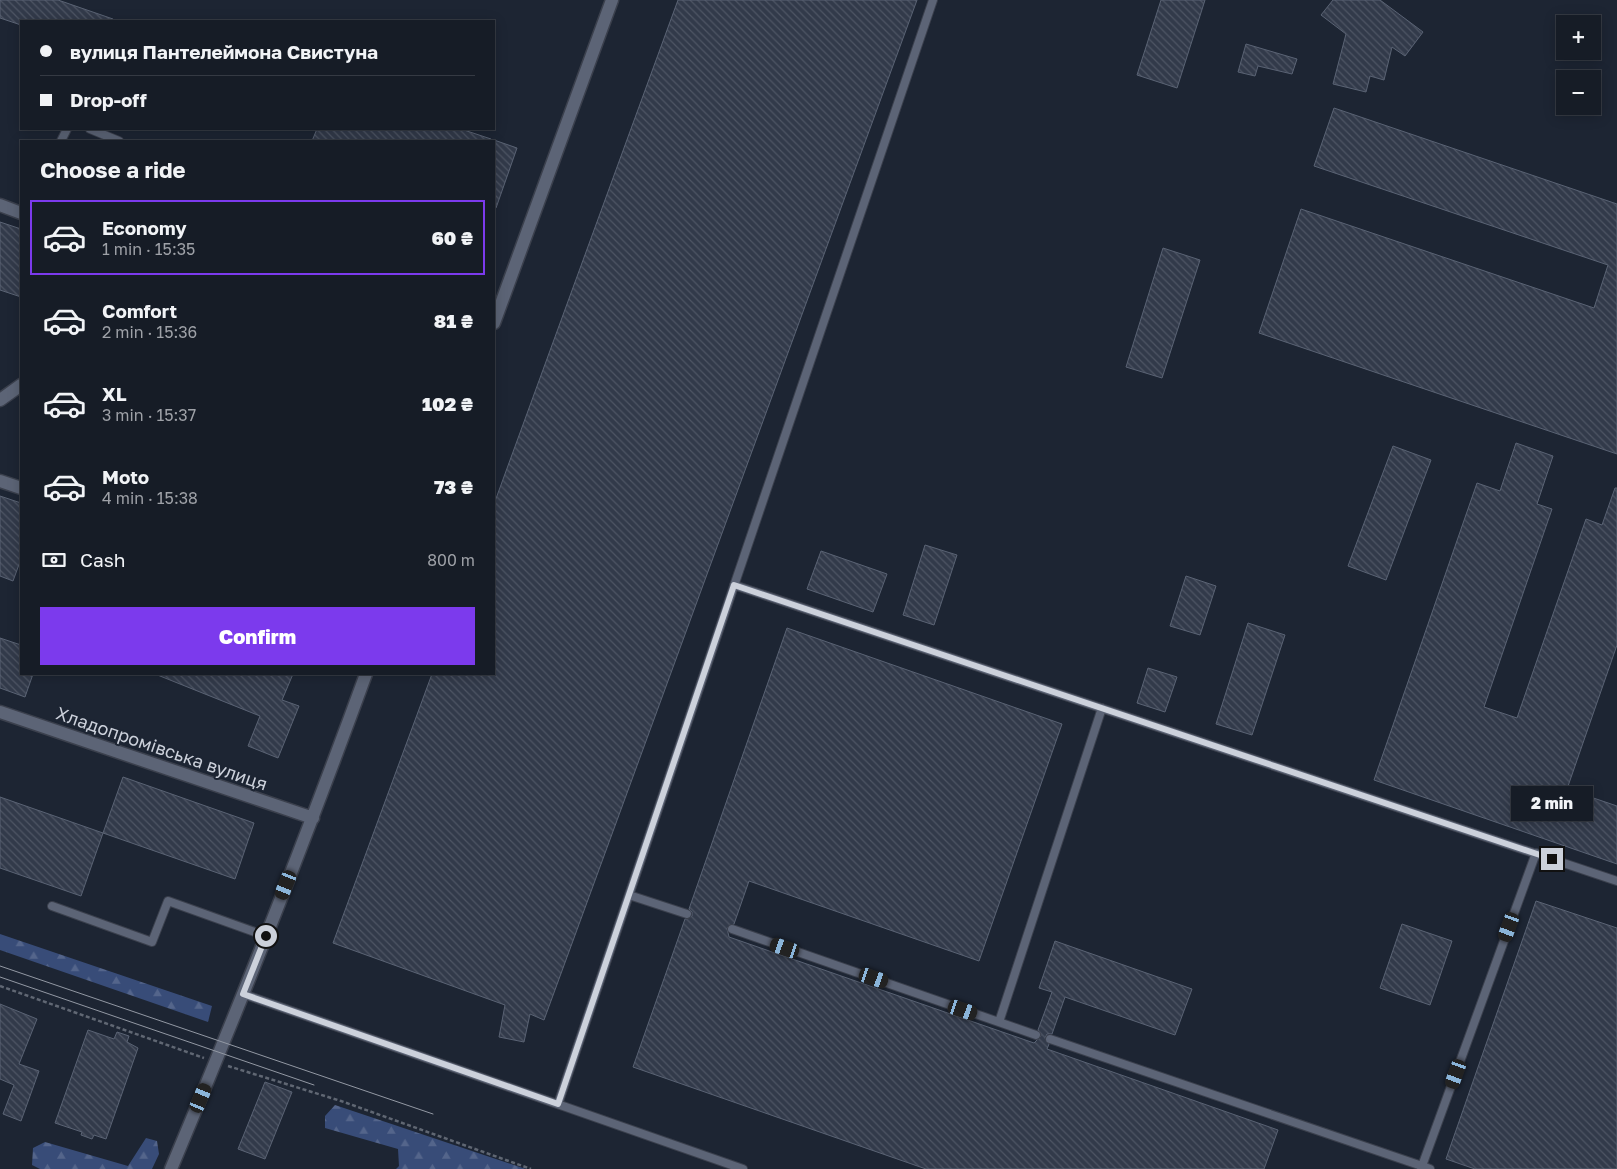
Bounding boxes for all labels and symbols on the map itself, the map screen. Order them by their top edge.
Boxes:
street label: Хладопромівська вулиця [53,701,271,795]
callout: 2 min [1511,786,1593,822]
route end [1541,848,1563,870]
car [273,868,298,902]
car [1496,910,1521,944]
route start [255,925,277,947]
car [768,936,801,960]
car [857,966,890,990]
car [946,998,979,1022]
car [1443,1057,1468,1091]
car [188,1081,213,1115]

